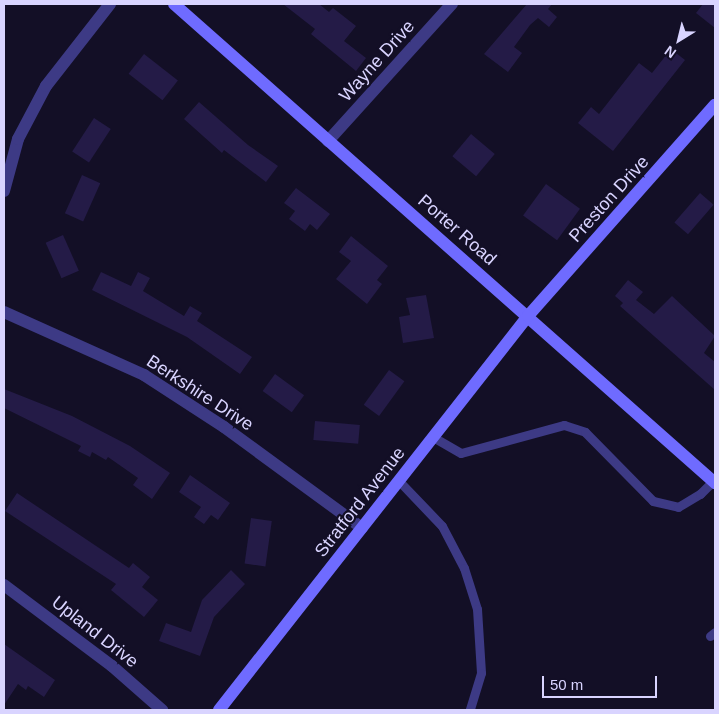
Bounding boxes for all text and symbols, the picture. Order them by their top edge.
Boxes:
north arrow [654,15,704,65]
street label: Wayne Drive [335,16,419,106]
text: N [661,43,679,62]
street label: Preston Drive [564,151,654,247]
street label: Porter Road [413,190,501,270]
street label: Berkshire Drive [143,350,257,436]
street label: Stratford Avenue [310,442,410,562]
street label: Upland Drive [47,591,143,673]
scale bar [544,666,659,698]
text: 50 m [550,676,583,693]

